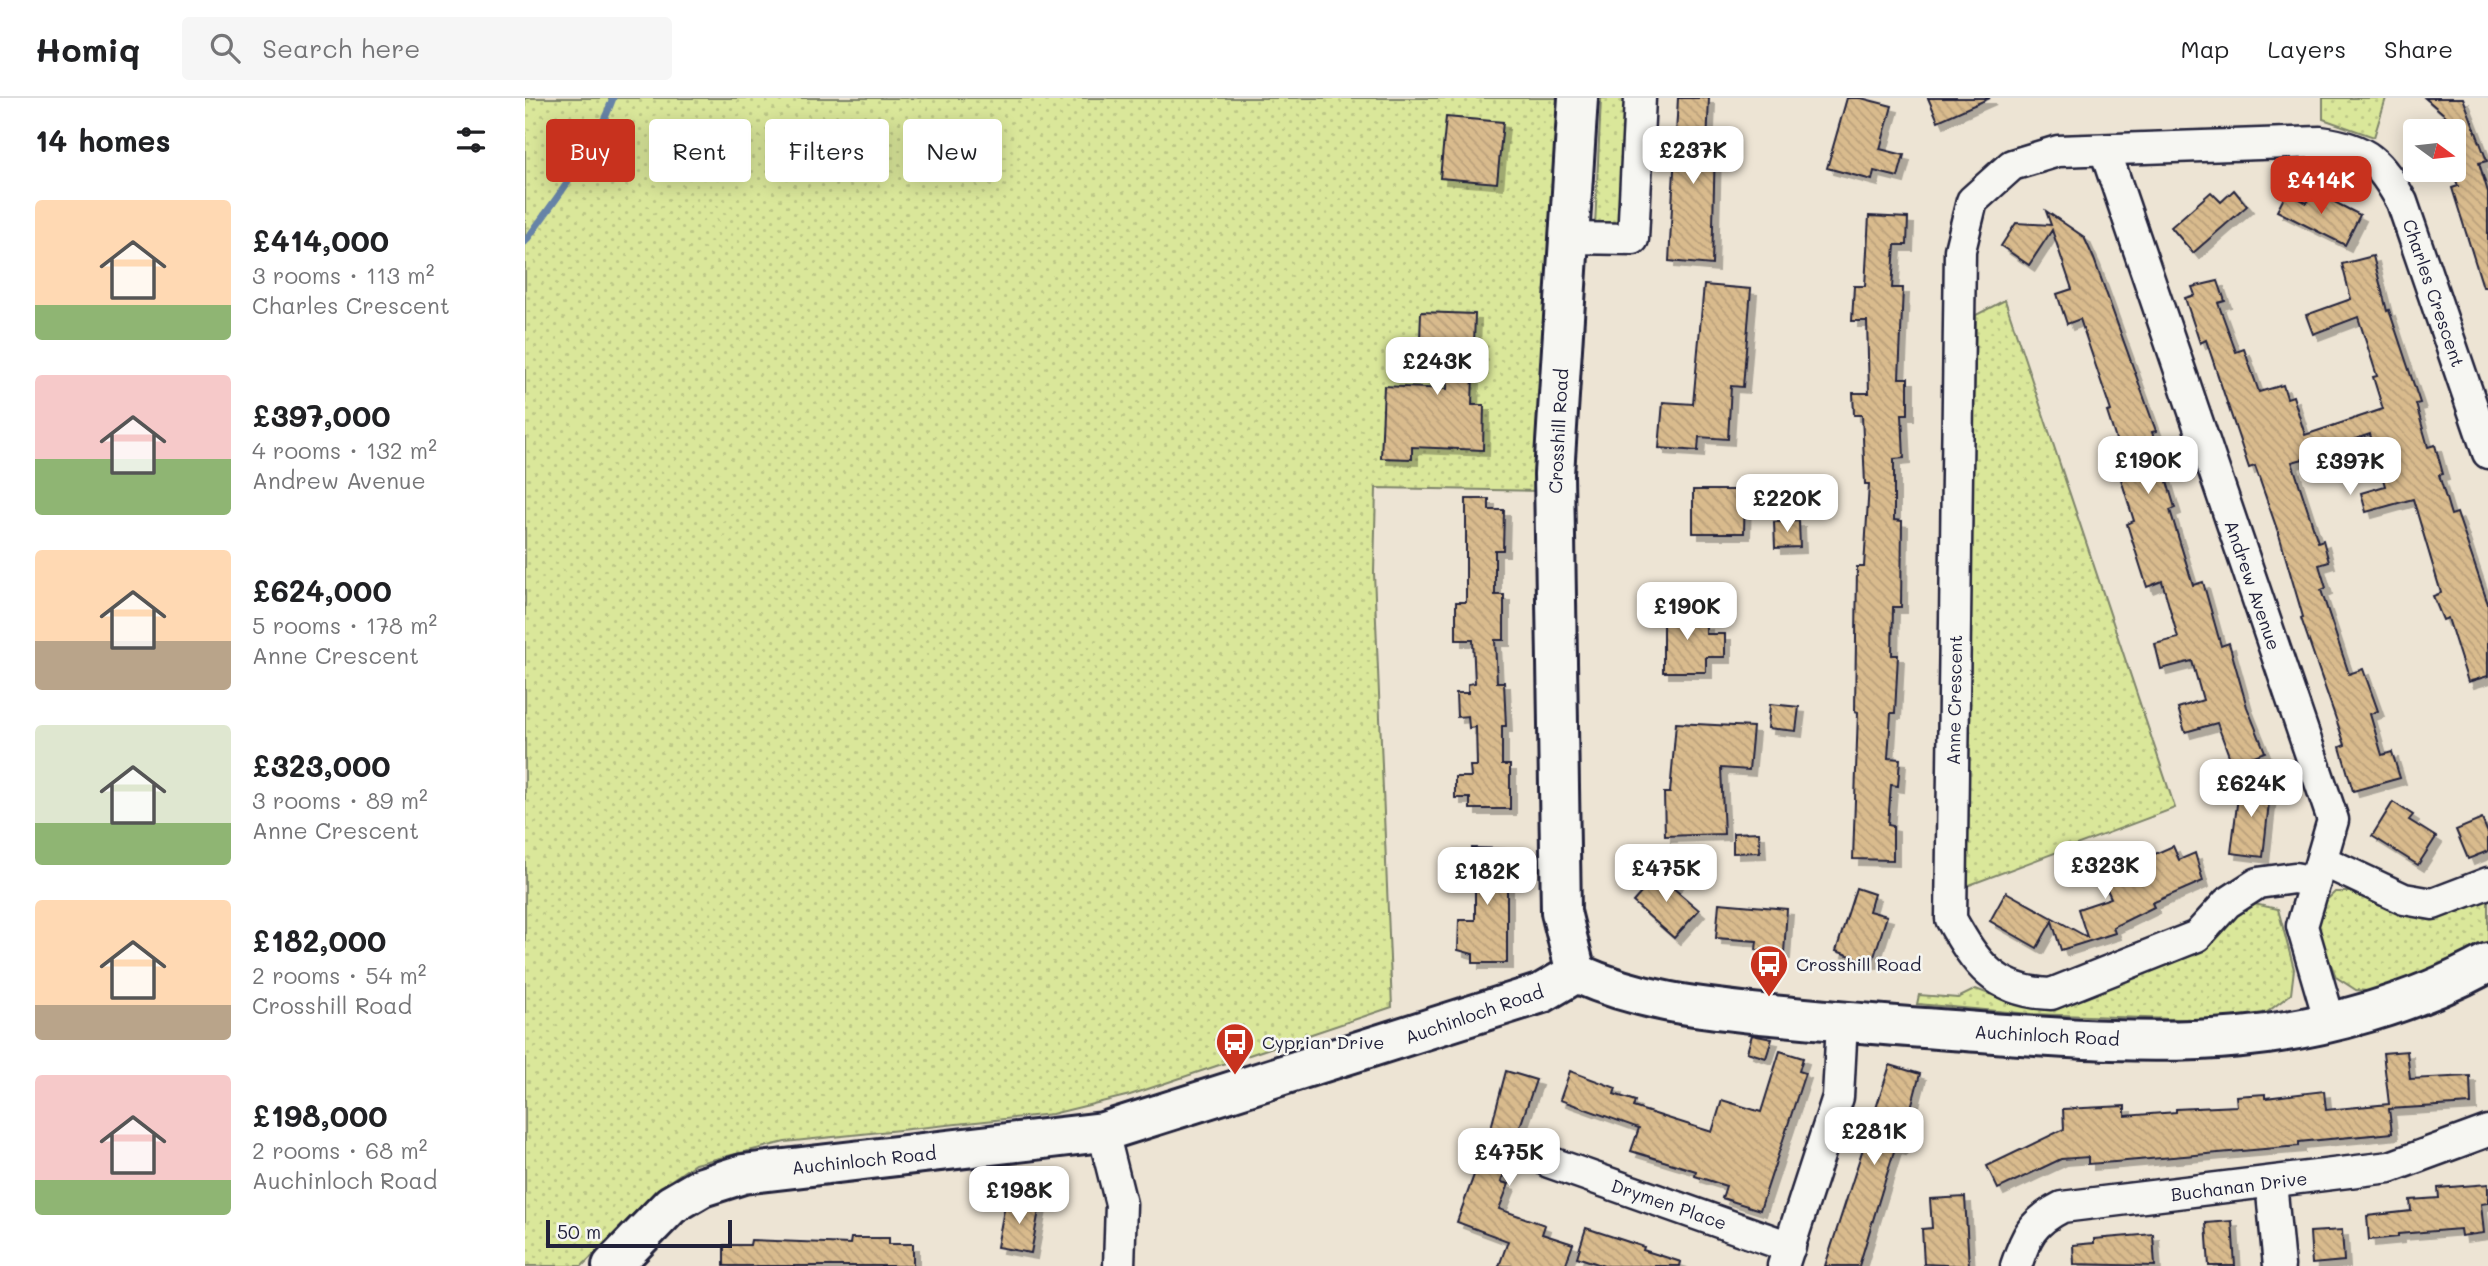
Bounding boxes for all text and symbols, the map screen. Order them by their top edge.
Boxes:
search box [182,17,672,80]
text: Homiq [35,27,140,70]
icon: search [206,29,244,67]
text: Search here [262,31,420,65]
text: Map [2181,33,2229,64]
text: Layers [2267,33,2346,64]
text: Share [2384,33,2453,64]
chip: Buy [546,119,635,182]
chip: Rent [649,119,751,182]
chip: Filters [765,119,889,182]
chip: New [903,119,1002,182]
north arrow [2403,119,2466,182]
map controls [2403,119,2466,182]
text: 14 homes [35,120,171,160]
icon: filters [452,121,490,159]
pin: £237K [1644,126,1742,186]
text: £237K [1659,134,1727,164]
pin: £414K [2272,156,2370,216]
text: £414K [2287,164,2355,194]
street label: Charles Crescent [2397,216,2471,370]
text: £414,000 [252,220,389,260]
icon: home [91,228,175,312]
text: 3 rooms · 113 m² [252,260,434,290]
text: Charles Crescent [252,290,450,320]
pin: £243K [1388,338,1486,397]
text: £243K [1402,345,1472,375]
street label: Crosshill Road [1543,368,1573,494]
text: £397,000 [252,395,390,435]
icon: home [91,403,175,487]
text: 4 rooms · 132 m² [252,435,437,465]
pin: £190K [2099,436,2197,496]
pin: £397K [2301,438,2399,497]
text: £190K [2114,444,2182,474]
text: £397K [2315,445,2385,475]
text: Andrew Avenue [252,465,426,495]
pin: £220K [1738,474,1836,534]
text: £220K [1752,482,1822,512]
street label: Andrew Avenue [2220,517,2286,653]
text: £624,000 [252,570,392,610]
icon: home [91,578,175,662]
pin: £190K [1638,582,1736,642]
text: £190K [1653,590,1721,620]
text: 5 rooms · 178 m² [252,610,437,640]
street label: Anne Crescent [1941,634,1967,766]
text: Anne Crescent [252,640,419,670]
text: £323,000 [252,745,391,785]
icon: home [91,753,175,837]
pin: £624K [2202,760,2300,819]
text: £624K [2216,767,2286,797]
text: 3 rooms · 89 m² [252,785,428,815]
text: Anne Crescent [252,815,419,845]
pin: £323K [2056,842,2154,901]
pin: £475K [1617,844,1715,904]
pin: £182K [1438,848,1536,907]
text: £323K [2070,849,2140,879]
text: £475K [1631,852,1701,882]
text: £182K [1454,855,1520,885]
text: £182,000 [252,920,386,960]
icon: home [91,928,175,1012]
bus stop icon: Crosshill Road [1748,943,1790,998]
place label: Crosshill Road [1796,952,1921,976]
text: 2 rooms · 54 m² [252,960,427,990]
street label: Auchinloch Road [1402,979,1546,1049]
text: Crosshill Road [252,990,412,1020]
street label: Auchinloch Road [1974,1019,2120,1051]
bus stop icon: Cyprian Drive [1214,1021,1256,1076]
place label: Cyprian Drive [1262,1030,1384,1054]
text: £198,000 [252,1095,388,1135]
icon: home [91,1103,175,1187]
pin: £281K [1825,1108,1923,1167]
text: £281K [1841,1115,1907,1145]
pin: £475K [1460,1128,1558,1188]
text: 2 rooms · 68 m² [252,1135,427,1165]
text: £475K [1474,1136,1544,1166]
street label: Auchinloch Road [791,1140,937,1180]
text: Auchinloch Road [252,1165,437,1195]
pin: £198K [970,1166,1068,1226]
street label: Buchanan Drive [2169,1166,2309,1206]
street label: Drymen Place [1608,1173,1730,1235]
text: £198K [985,1174,1053,1204]
scale bar [546,1217,731,1249]
text: 50 m [557,1219,601,1244]

